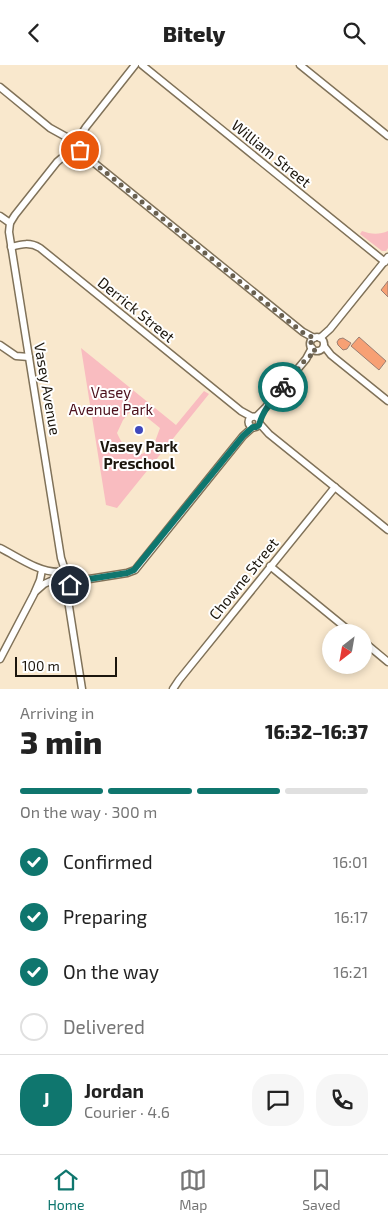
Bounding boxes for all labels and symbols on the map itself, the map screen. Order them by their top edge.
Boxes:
street label: William Street [228,116,315,191]
pin [59,129,101,171]
street label: Derrick Street [95,273,179,346]
street label: Vasey Avenue [31,341,65,436]
courier [258,362,308,412]
park label: Vasey Avenue Park [69,383,154,418]
marker: Vasey Park Preschool [133,424,145,436]
place label: Vasey Park Preschool [100,437,179,472]
street label: Chowne Street [205,534,282,623]
pin [49,564,91,606]
north arrow [322,624,372,674]
scale bar [15,654,118,677]

